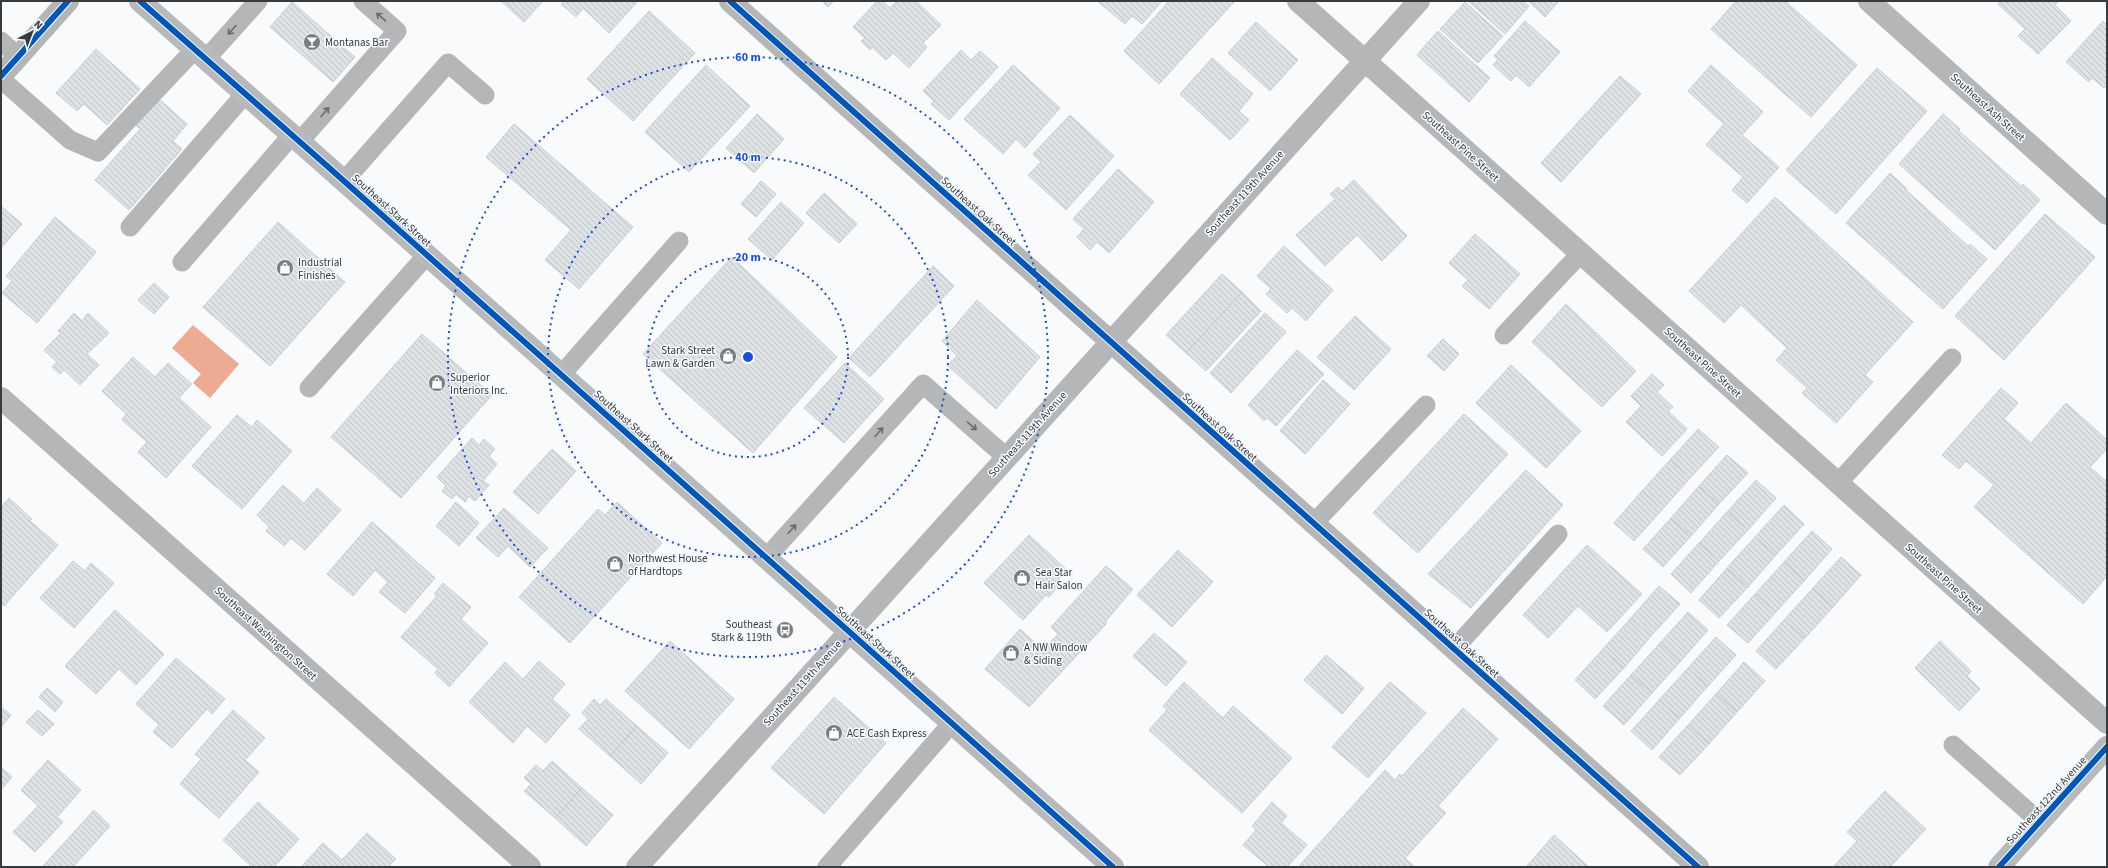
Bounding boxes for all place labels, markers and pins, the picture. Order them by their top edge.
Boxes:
bar icon: Montanas Bar [302,32,322,52]
place label: Montanas Bar [325,35,388,50]
place label: Industrial Finishes [298,255,342,283]
shop icon: Industrial Finishes [275,258,295,278]
place label: Stark Street Lawn & Garden [645,343,715,371]
shop icon: Stark Street Lawn & Garden [718,346,738,366]
centre of rings [741,350,755,364]
place label: Superior Interiors Inc. [450,370,508,398]
shop icon: Superior Interiors Inc. [427,373,447,393]
place label: Northwest House of Hardtops [628,551,708,579]
shop icon: Northwest House of Hardtops [605,554,625,574]
place label: Sea Star Hair Salon [1035,565,1083,593]
shop icon: Sea Star Hair Salon [1012,568,1032,588]
place label: Southeast Stark & 119th [711,617,772,645]
bus stop icon: Southeast Stark & 119th [775,620,795,640]
place label: A NW Window & Siding [1024,640,1088,668]
shop icon: A NW Window & Siding [1001,643,1021,663]
shop icon: ACE Cash Express [824,723,844,743]
place label: ACE Cash Express [847,726,927,741]

